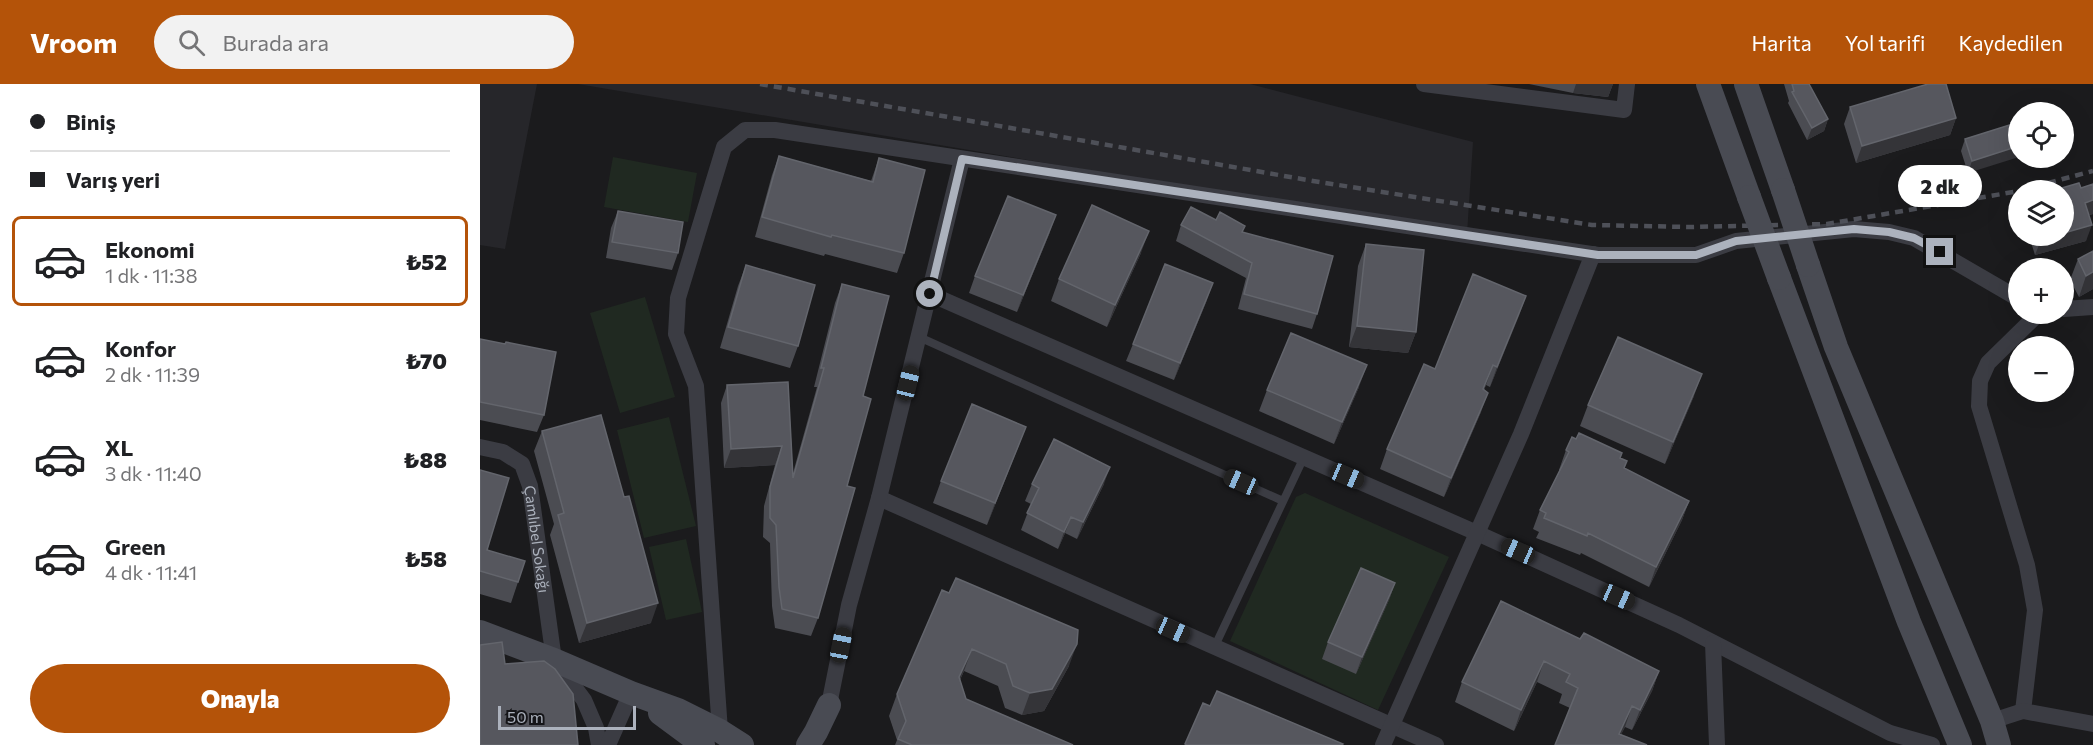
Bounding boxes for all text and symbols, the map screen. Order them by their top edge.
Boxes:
search box [154,15,574,69]
text: Vroom [30,25,118,59]
icon: search [175,26,208,59]
text: Burada ara [223,29,329,56]
text: Harita [1752,30,1812,55]
text: Yol tarifi [1845,30,1925,55]
text: Kaydedilen [1958,30,2063,55]
map controls [2008,102,2074,402]
button: locate [2008,102,2074,168]
text: Biniş [66,108,116,135]
callout: 2 dk [1898,165,1982,207]
text: Varış yeri [66,166,160,193]
text: 2 dk [1921,174,1959,198]
button: layers [2008,180,2074,246]
icon: car [33,234,87,288]
text: Ekonomi [105,236,195,263]
route end [1926,238,1953,265]
text: ₺52 [405,248,447,275]
button: + [2008,258,2074,324]
text: 1 dk · 11:38 [105,263,198,287]
route start [916,280,943,307]
icon: car [33,333,87,387]
text: Konfor [105,335,176,362]
button: − [2008,336,2074,402]
text: ₺70 [405,347,447,374]
text: 2 dk · 11:39 [105,362,200,386]
car [895,363,921,403]
icon: car [33,432,87,486]
text: XL [105,434,133,461]
text: ₺88 [403,446,447,473]
text: 3 dk · 11:40 [105,461,202,485]
car [1327,461,1367,491]
car [1221,466,1261,498]
street label: Çamlıbel Sokağı [521,484,554,594]
icon: car [33,531,87,585]
text: Green [105,533,166,560]
car [1498,535,1538,567]
text: ₺58 [404,545,447,572]
text: 4 dk · 11:41 [105,560,197,584]
car [1598,581,1638,613]
car [1153,614,1193,646]
car [829,626,853,664]
button: Onayla [30,664,450,733]
scale bar [498,703,636,730]
text: 50 m [507,707,544,726]

